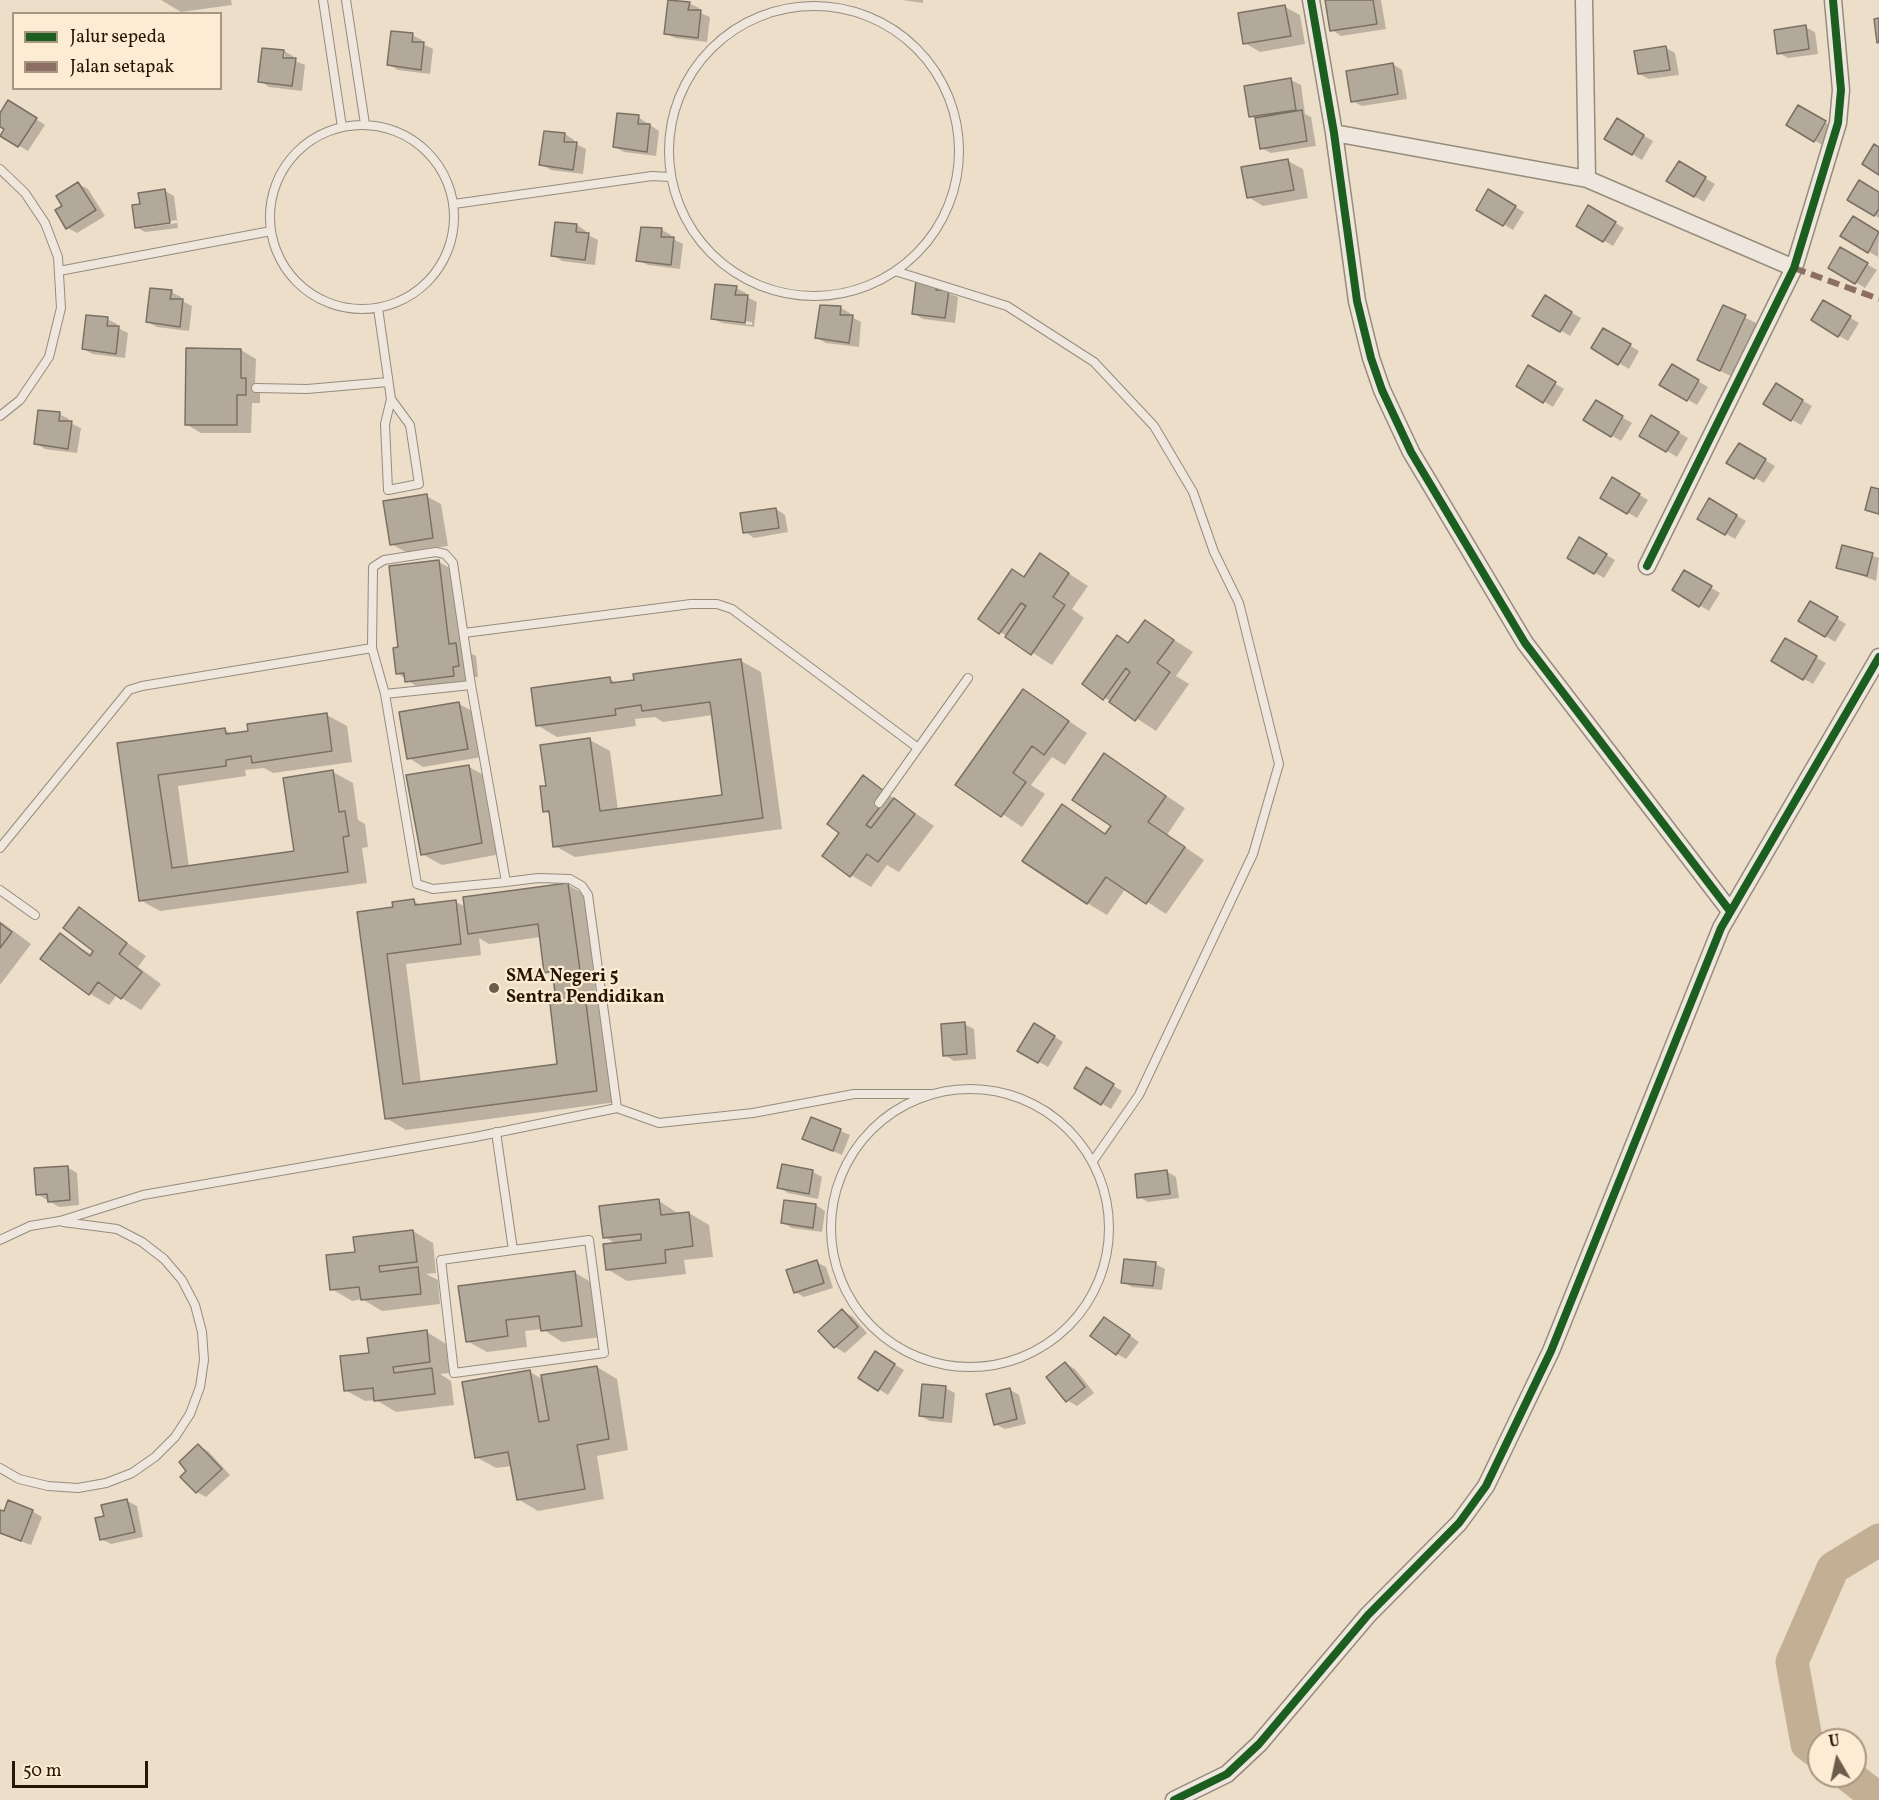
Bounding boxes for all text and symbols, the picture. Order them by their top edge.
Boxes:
legend [12,12,222,90]
text: Jalur sepeda [70,25,166,50]
text: Jalan setapak [70,55,174,80]
place label: SMA Negeri 5 Sentra Pendidikan [506,967,665,1010]
marker: SMA Negeri 5 Sentra Pendidikan [487,981,501,995]
north arrow [1807,1728,1867,1788]
text: U [1827,1730,1842,1754]
scale bar [15,1749,152,1787]
text: 50 m [23,1759,62,1784]

